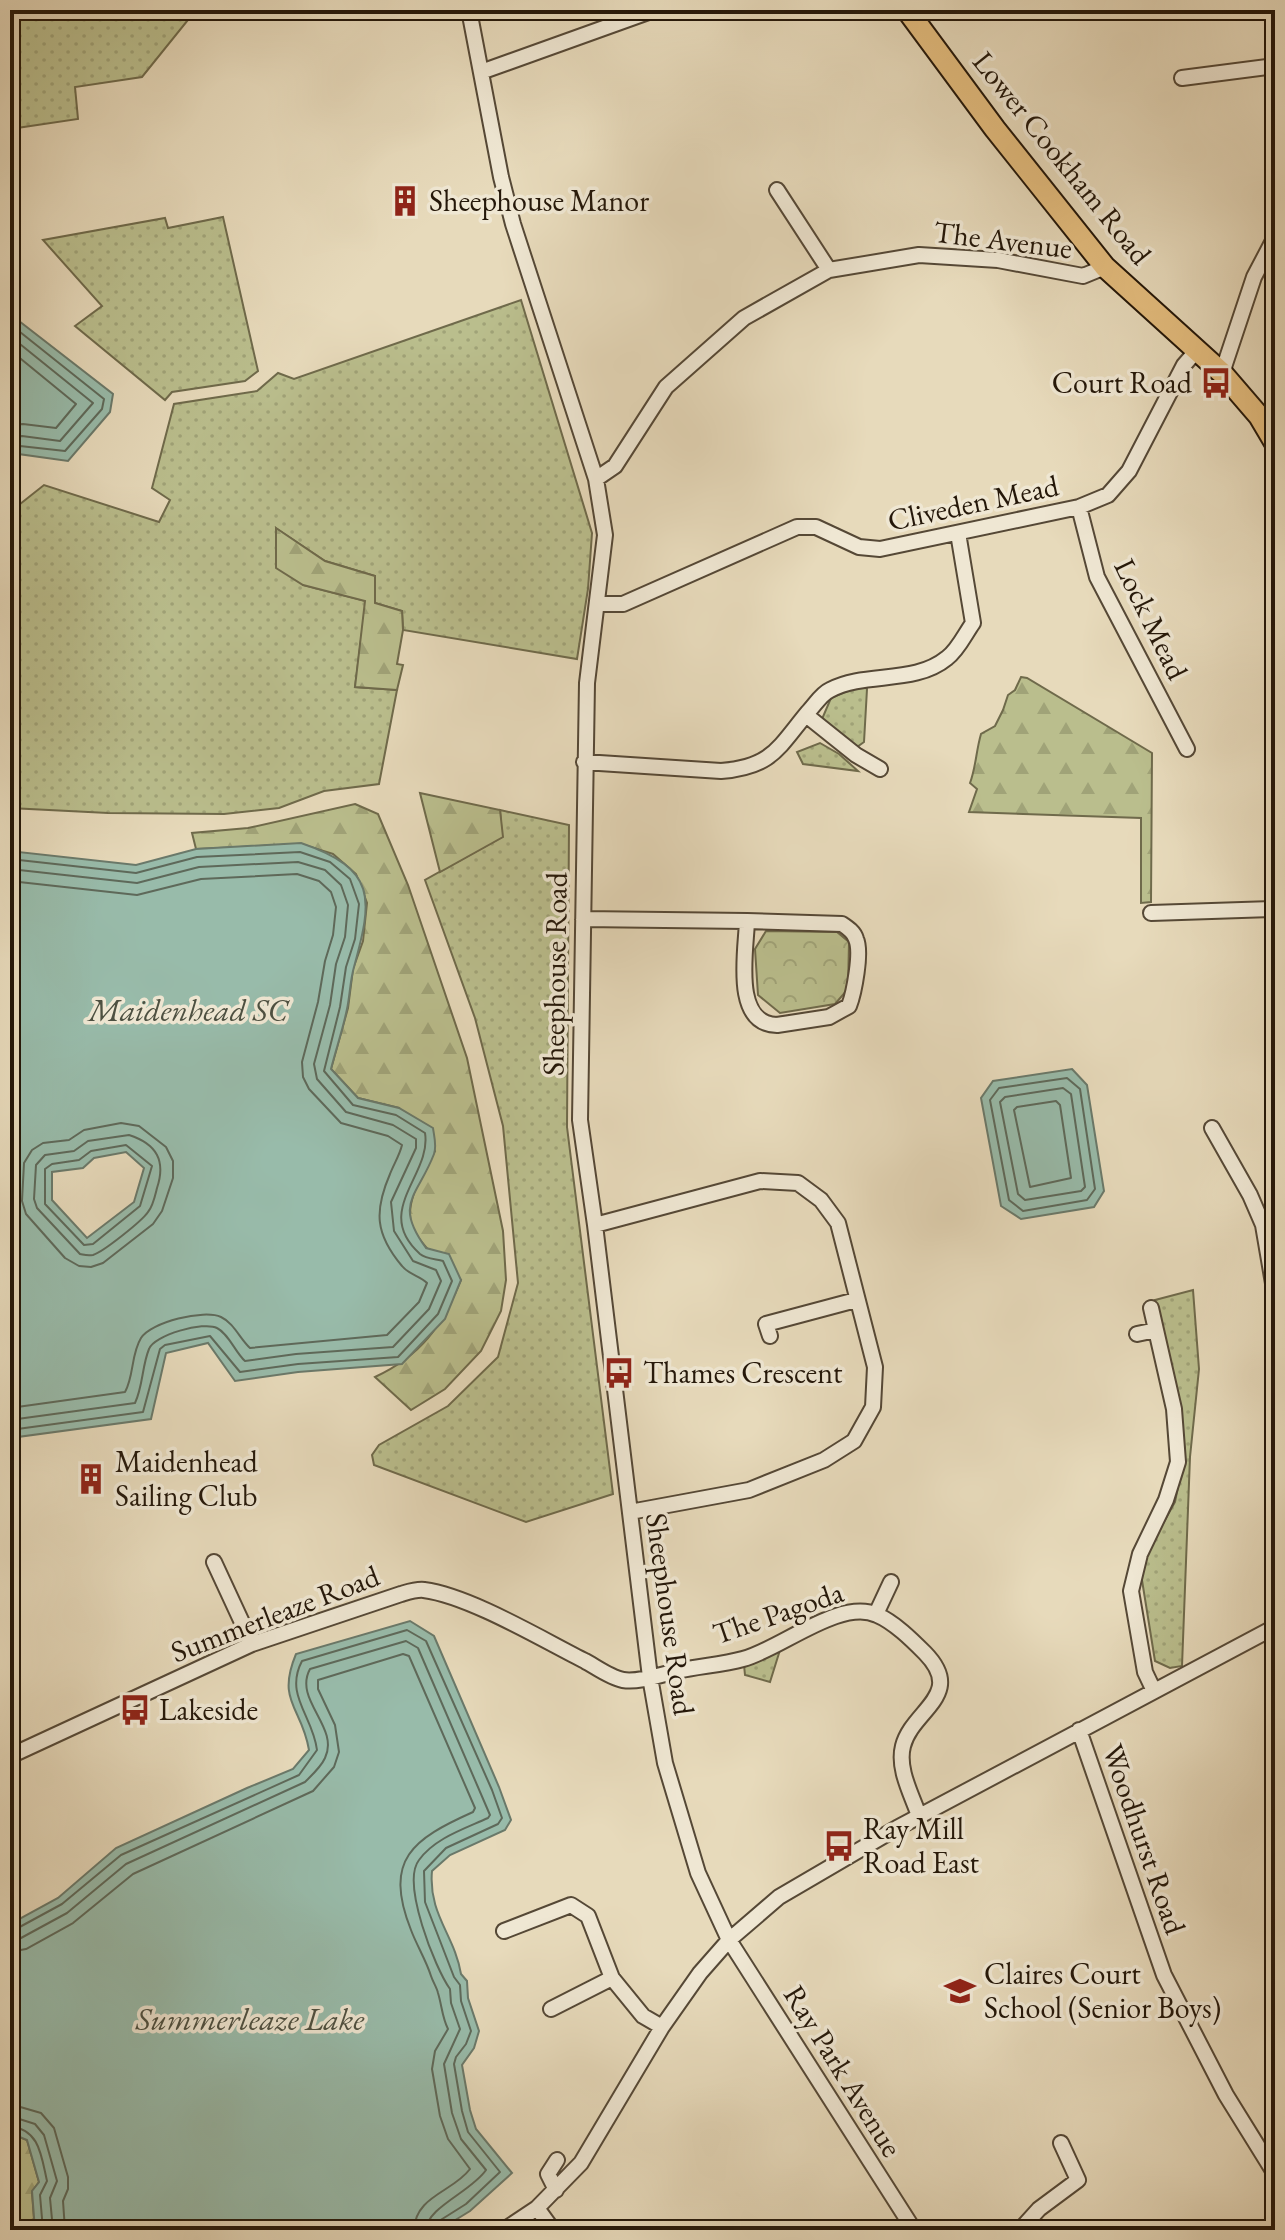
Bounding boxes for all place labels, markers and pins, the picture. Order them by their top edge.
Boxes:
place label: Sheephouse Manor [429,181,649,220]
building icon: Sheephouse Manor [388,184,422,218]
place label: Court Road [1052,363,1193,402]
bus stop icon: Court Road [1199,366,1233,400]
place label: Thames Crescent [643,1353,843,1392]
bus stop icon: Thames Crescent [602,1356,636,1390]
place label: Maidenhead Sailing Club [115,1442,259,1515]
building icon: Maidenhead Sailing Club [74,1462,108,1496]
place label: Lakeside [159,1690,258,1729]
bus stop icon: Lakeside [118,1693,152,1727]
place label: Ray Mill Road East [863,1809,980,1882]
bus stop icon: Ray Mill Road East [822,1829,856,1863]
place label: Claires Court School (Senior Boys) [984,1954,1221,2027]
school or university icon: Claires Court School (Senior Boys) [943,1974,977,2008]

